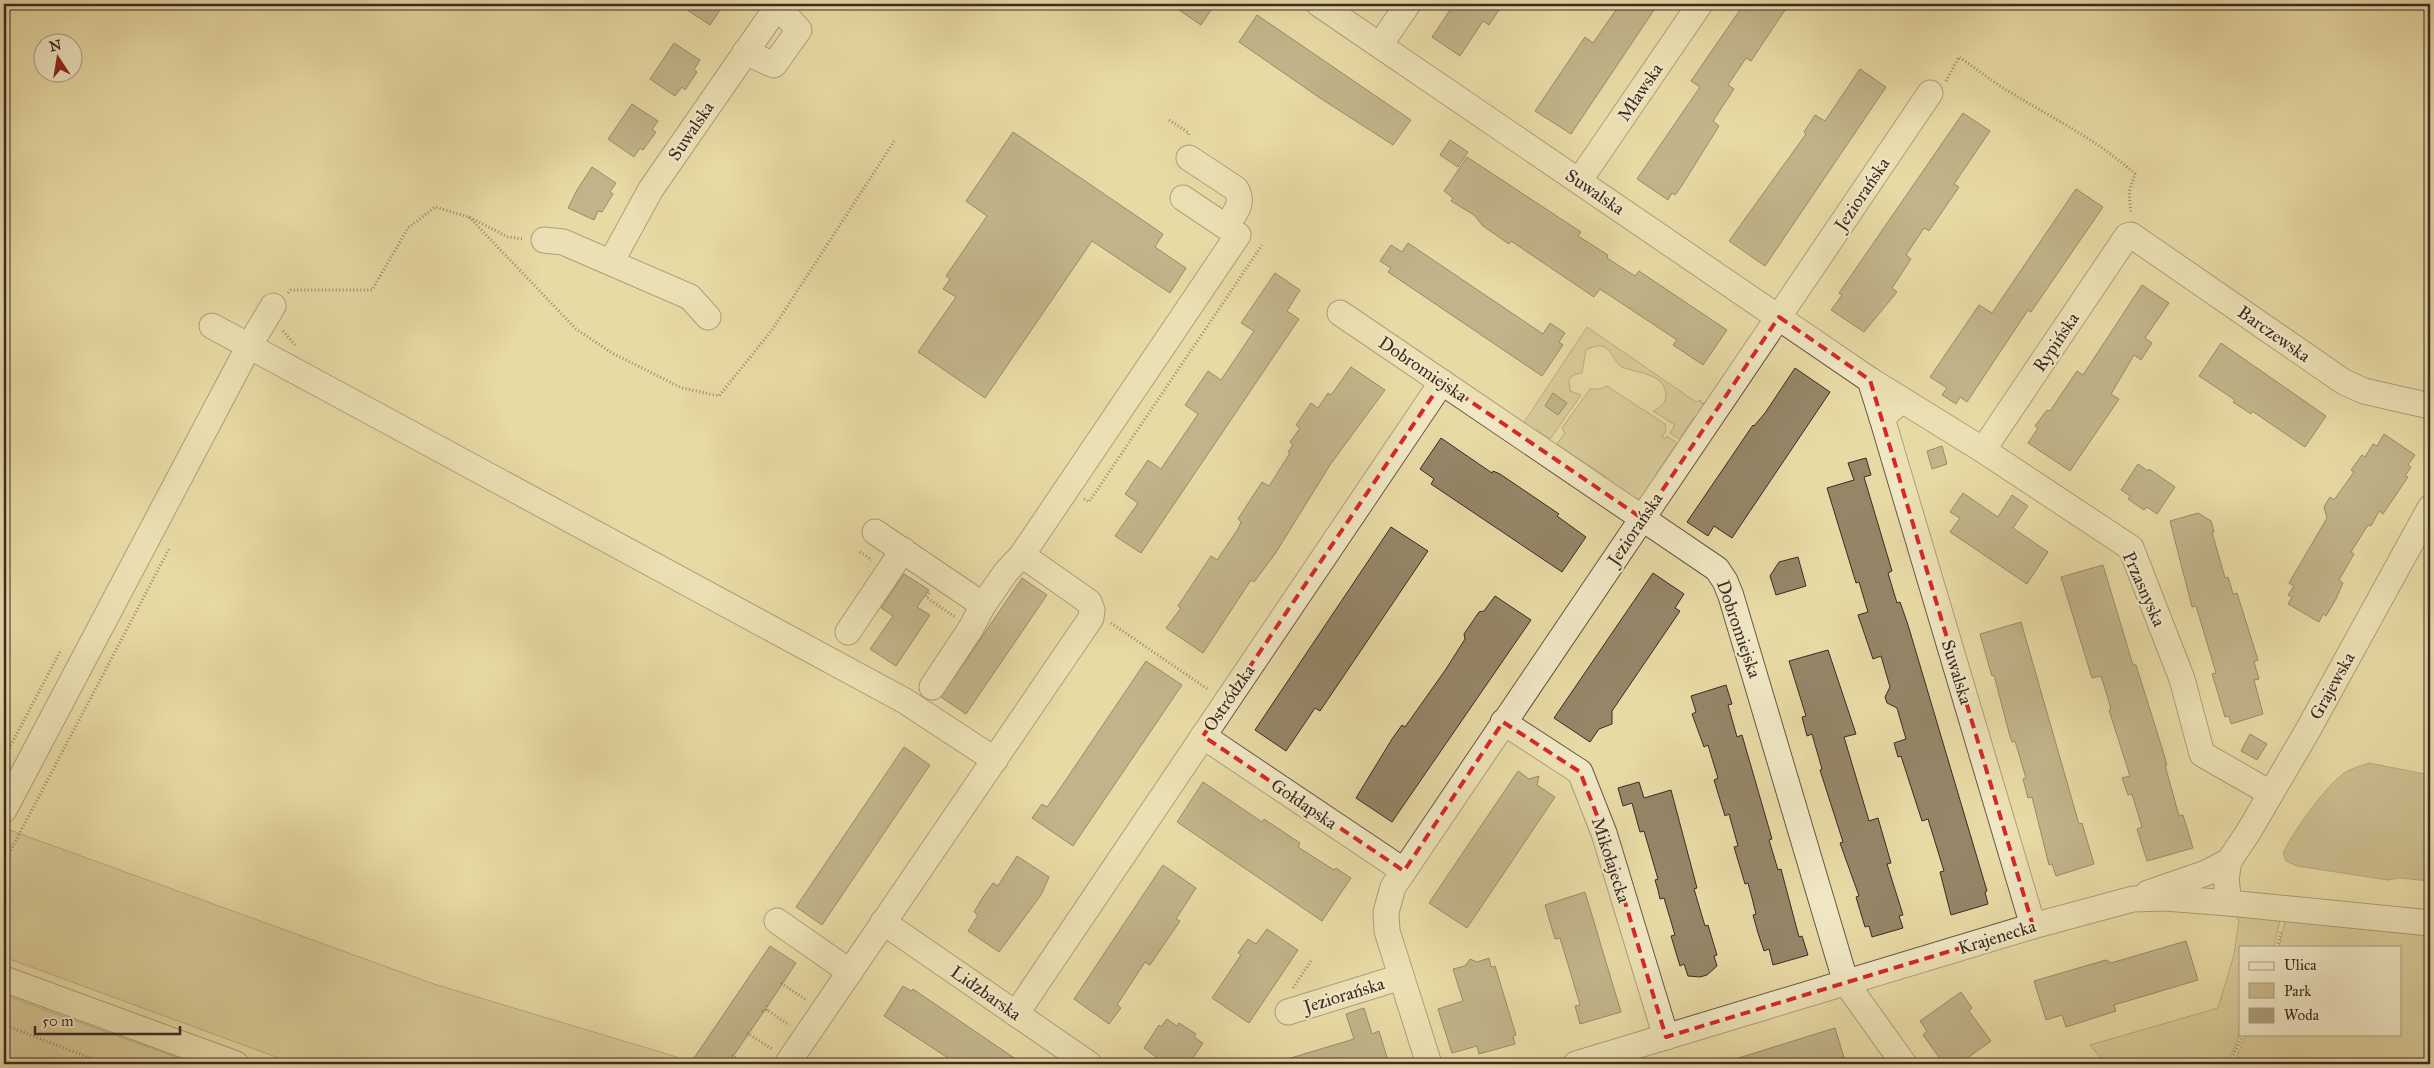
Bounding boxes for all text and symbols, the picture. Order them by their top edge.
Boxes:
north arrow [32,32,82,82]
text: N [48,36,63,55]
street label: Mławska [1613,59,1668,125]
street label: Suwalska [663,97,719,165]
street label: Jeziorańska [1828,153,1895,237]
street label: Suwalska [1561,164,1629,220]
street label: Barczewska [2233,301,2315,367]
street label: Rypińska [2028,308,2084,376]
street label: Dobromiejska [1374,331,1472,407]
street label: Jeziorańska [1601,488,1668,572]
street label: Przasnyska [2118,548,2170,630]
street label: Dobromiejska [1712,577,1766,681]
street label: Suwalska [1937,637,1977,707]
street label: Grajewska [2305,648,2360,724]
street label: Ostródzka [1199,660,1260,736]
street label: Gołdapska [1267,774,1342,834]
street label: Mikołajecka [1587,814,1635,906]
street label: Krajenecka [1956,915,2039,959]
legend [2239,946,2402,1036]
text: Ulica [2284,956,2317,974]
street label: Lidzbarska [946,961,1026,1025]
street label: Jeziorańska [1299,972,1388,1019]
text: Park [2284,982,2311,1000]
scale bar [35,1003,180,1035]
text: Woda [2284,1006,2320,1024]
text: 50 m [42,1012,74,1030]

